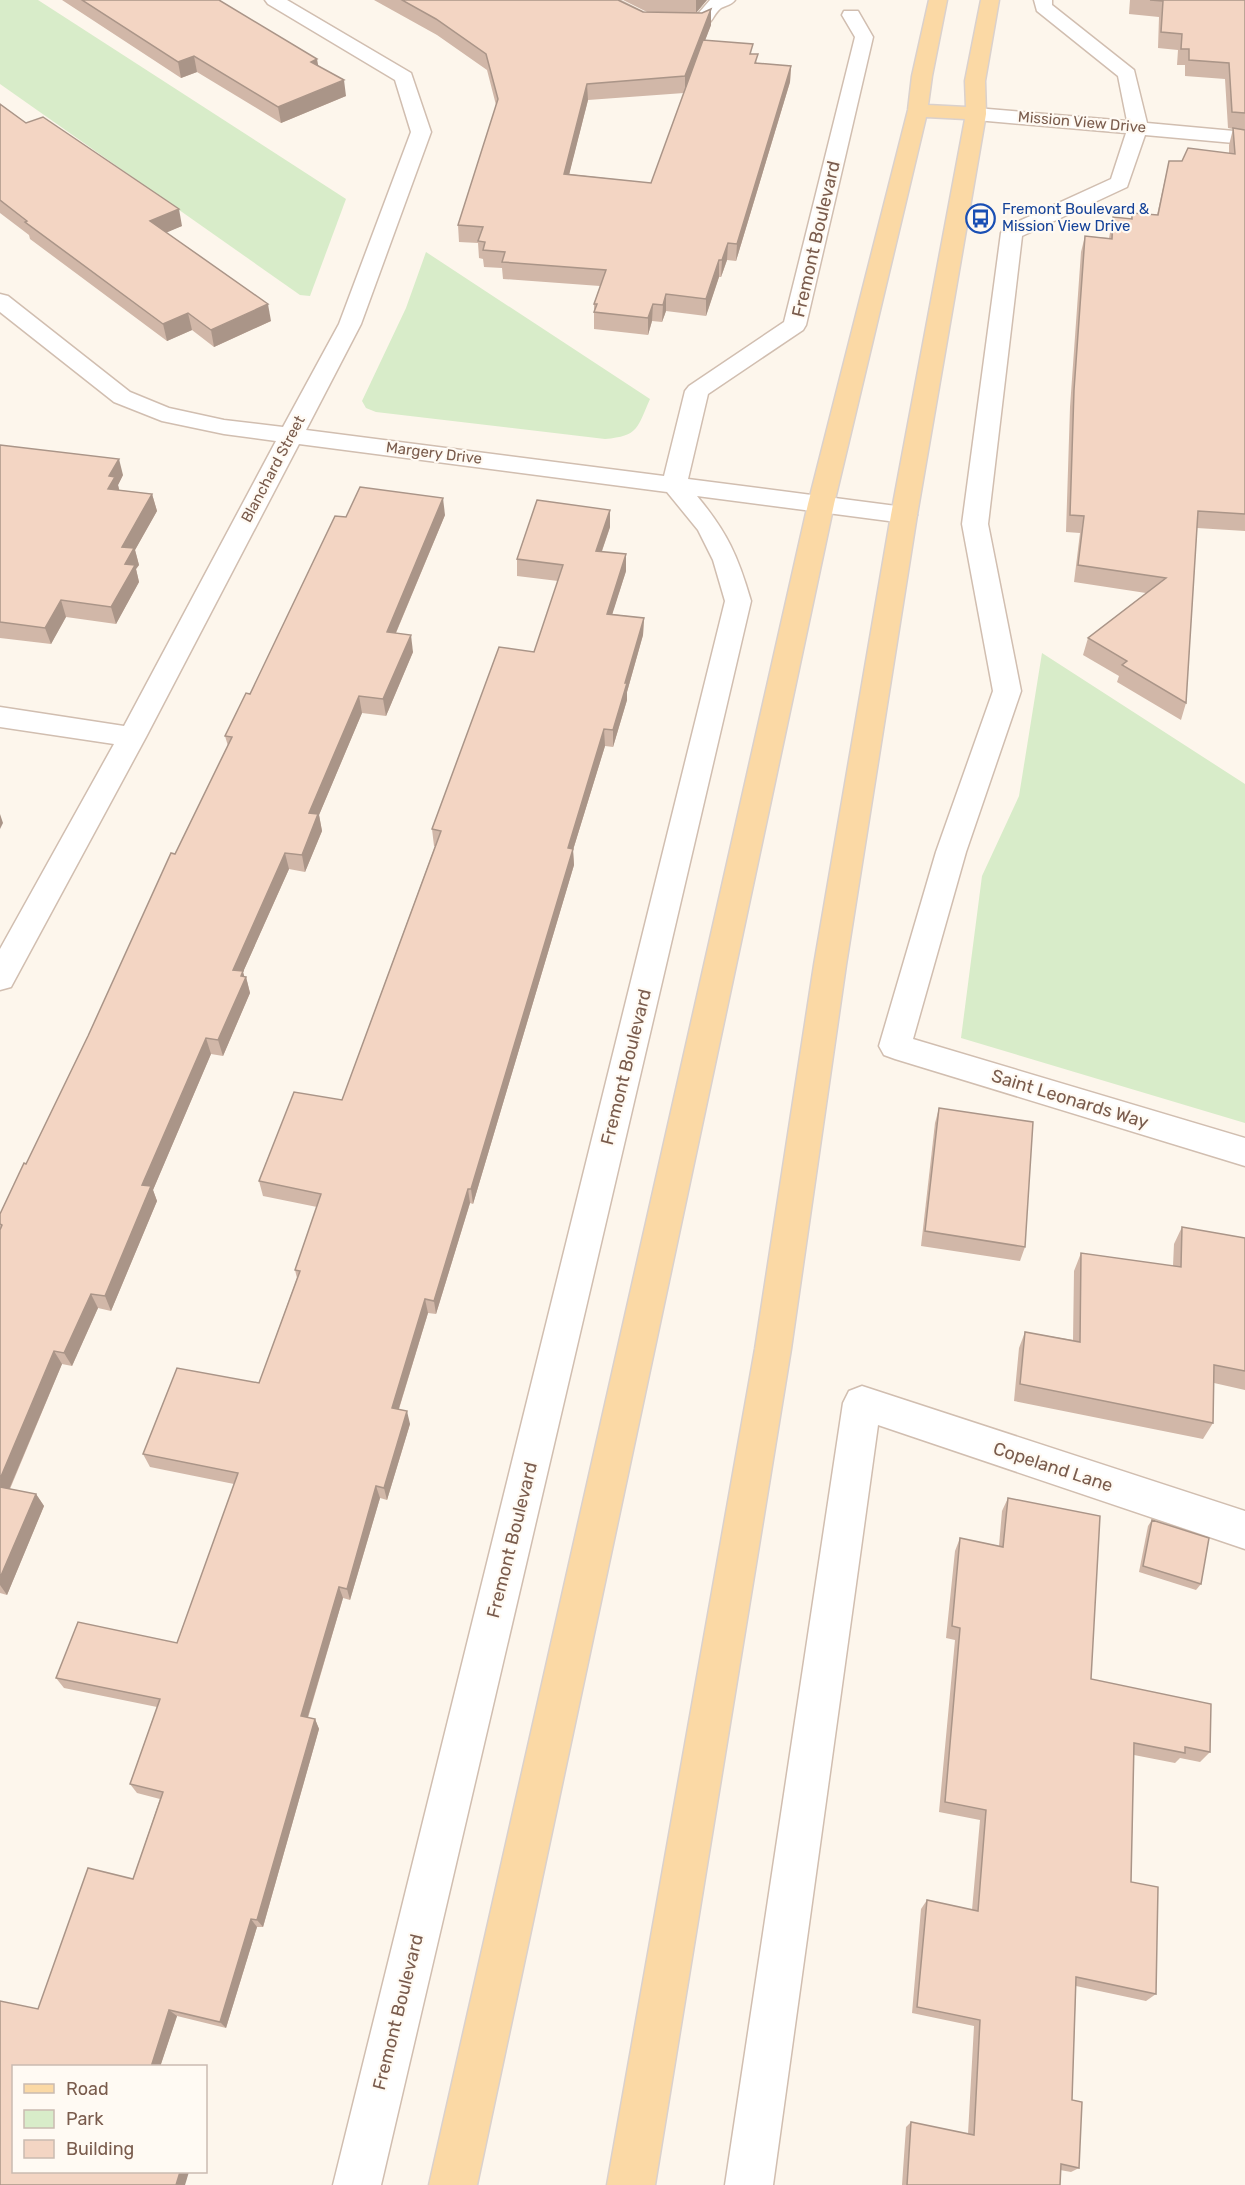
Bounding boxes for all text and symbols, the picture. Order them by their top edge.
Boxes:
street label: Mission View Drive [1017,107,1147,137]
street label: Fremont Boulevard [787,159,845,319]
place label: Fremont Boulevard & Mission View Drive [1002,200,1150,235]
bus stop icon: Fremont Boulevard & Mission View Drive [965,202,997,234]
street label: Blanchard Street [237,412,309,525]
street label: Margery Drive [385,438,483,468]
street label: Fremont Boulevard [596,987,656,1147]
street label: Saint Leonards Way [989,1065,1151,1133]
street label: Copeland Lane [990,1437,1116,1497]
street label: Fremont Boulevard [482,1460,542,1620]
street label: Fremont Boulevard [368,1932,428,2092]
legend [12,2065,207,2173]
text: Road [66,2078,109,2100]
text: Park [66,2108,104,2130]
text: Building [66,2138,134,2160]

